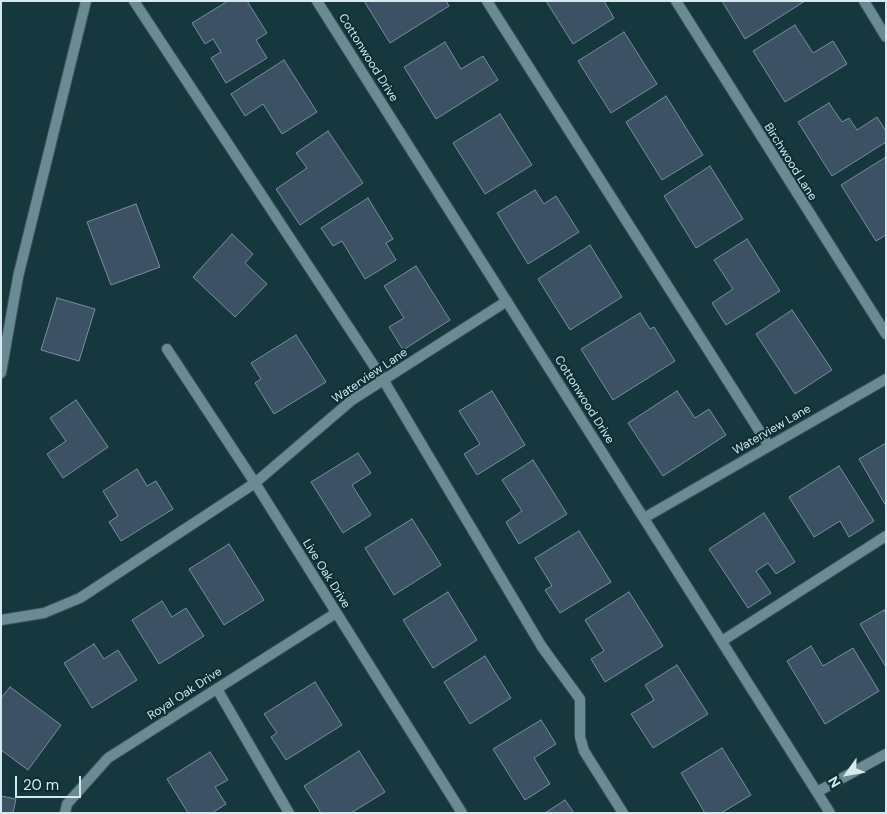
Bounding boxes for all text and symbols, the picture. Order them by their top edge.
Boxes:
street label: Cottonwood Drive [335,11,401,105]
street label: Birchwood Lane [760,121,820,203]
street label: Waterview Lane [330,345,410,407]
street label: Cottonwood Drive [551,353,617,447]
street label: Waterview Lane [730,402,814,458]
street label: Live Oak Drive [299,537,353,611]
street label: Royal Oak Drive [145,665,225,723]
north arrow [822,749,872,799]
scale bar [18,766,84,798]
text: N [824,773,845,791]
text: 20 m [23,775,59,795]

